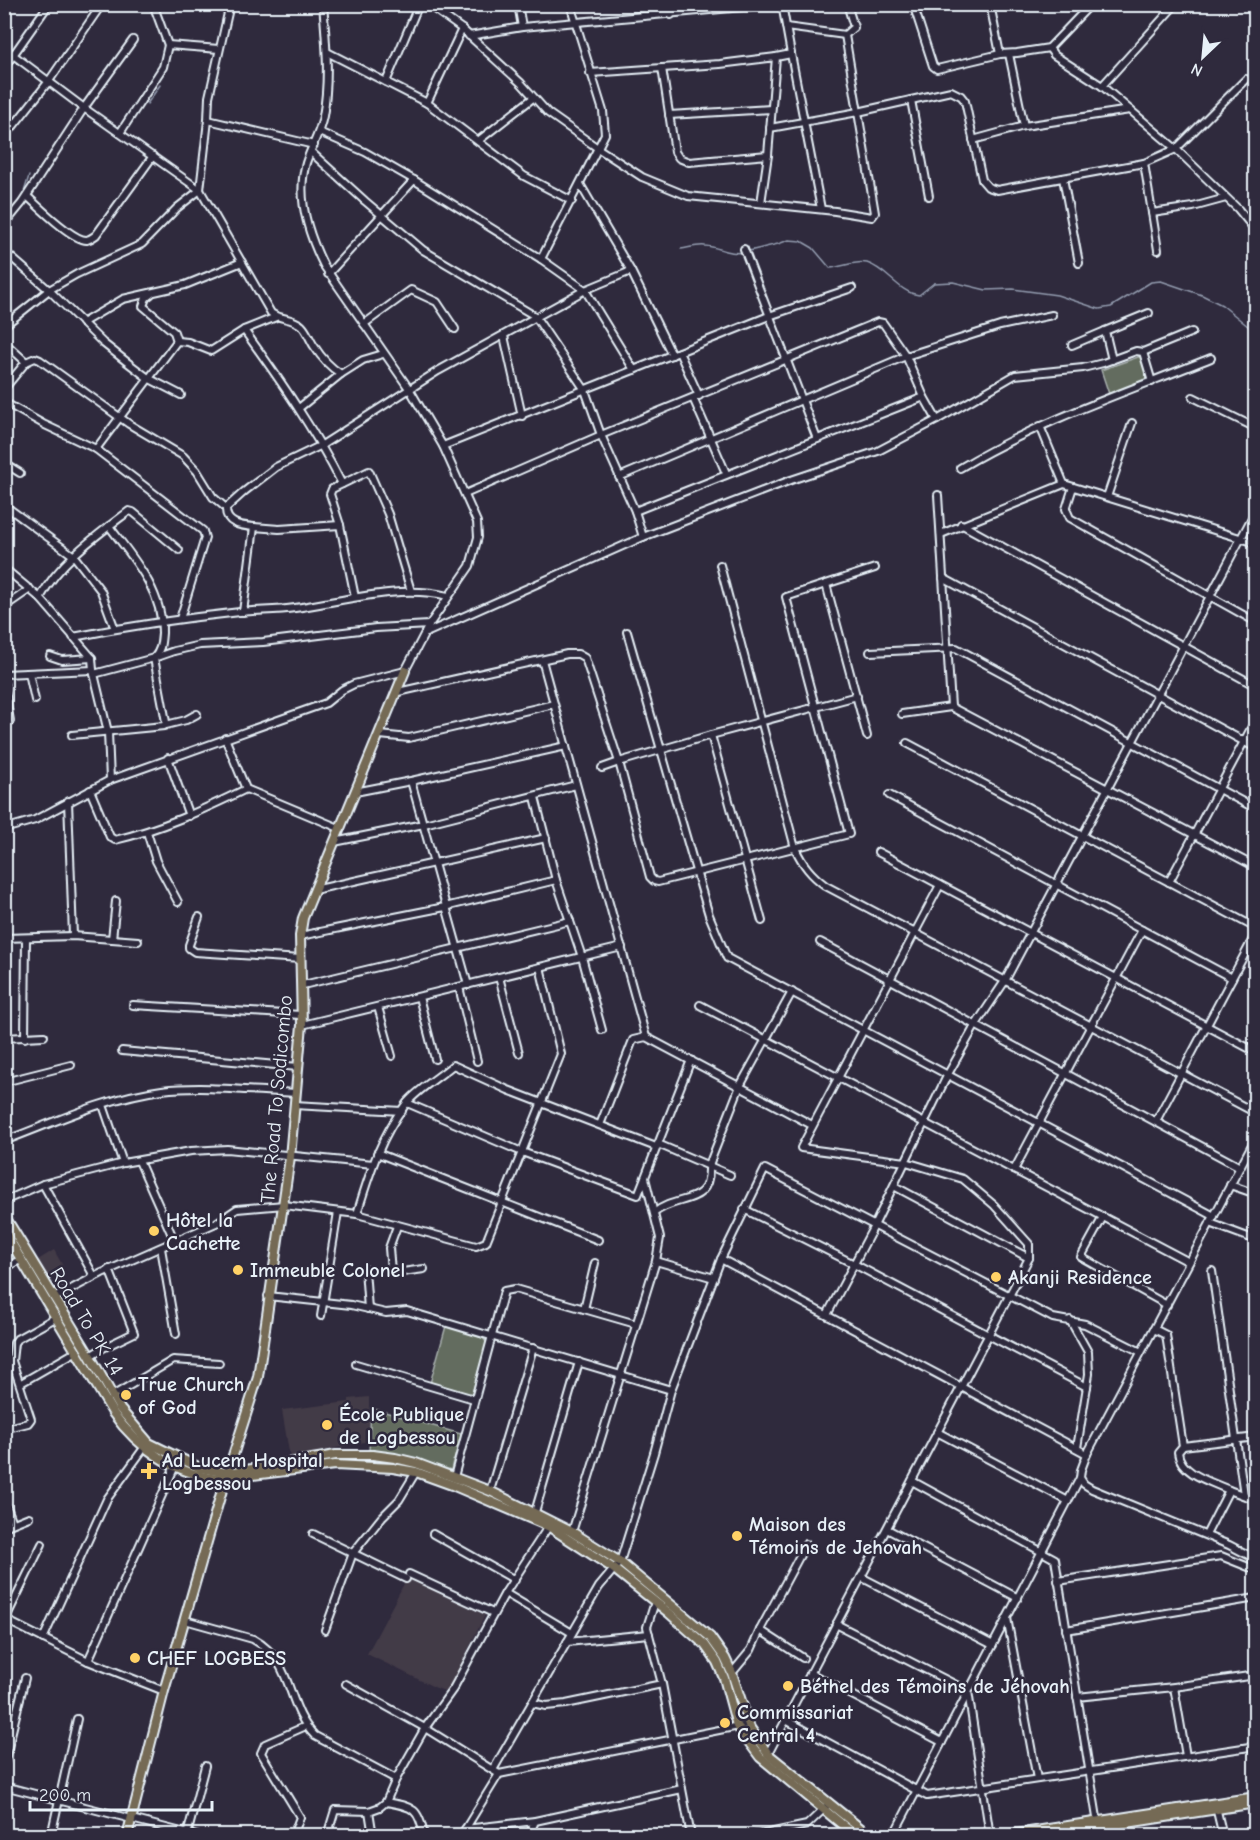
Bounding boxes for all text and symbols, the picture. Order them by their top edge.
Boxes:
north arrow [1173,27,1233,87]
text: N [1188,59,1205,80]
street label: The Road To Sodicombo [256,994,297,1204]
place label: Hôtel la Cachette [166,1209,241,1255]
marker: Hôtel la Cachette [147,1224,161,1238]
place label: Immeuble Colonel [250,1259,405,1282]
street label: Road To PK 14 [45,1263,128,1380]
marker: Immeuble Colonel [231,1263,245,1277]
place label: Akanji Residence [1008,1266,1152,1289]
marker: Akanji Residence [989,1270,1003,1284]
place label: True Church of God [138,1373,244,1419]
marker: True Church of God [119,1388,133,1402]
place label: École Publique de Logbessou [339,1402,464,1449]
marker: École Publique de Logbessou [320,1418,334,1432]
place label: Ad Lucem Hospital Logbessou [162,1449,323,1495]
marker: Ad Lucem Hospital Logbessou [140,1462,158,1480]
place label: Maison des Témoins de Jehovah [749,1513,922,1559]
marker: Maison des Témoins de Jehovah [730,1529,744,1543]
place label: CHEF LOGBESS [147,1647,286,1670]
marker: CHEF LOGBESS [128,1651,142,1665]
place label: Béthel des Témoins de Jéhovah [800,1675,1070,1698]
marker: Béthel des Témoins de Jéhovah [781,1679,795,1693]
place label: Commissariat Central 4 [737,1701,853,1747]
marker: Commissariat Central 4 [718,1716,732,1730]
scale bar [30,1774,212,1812]
text: 200 m [39,1785,91,1806]

